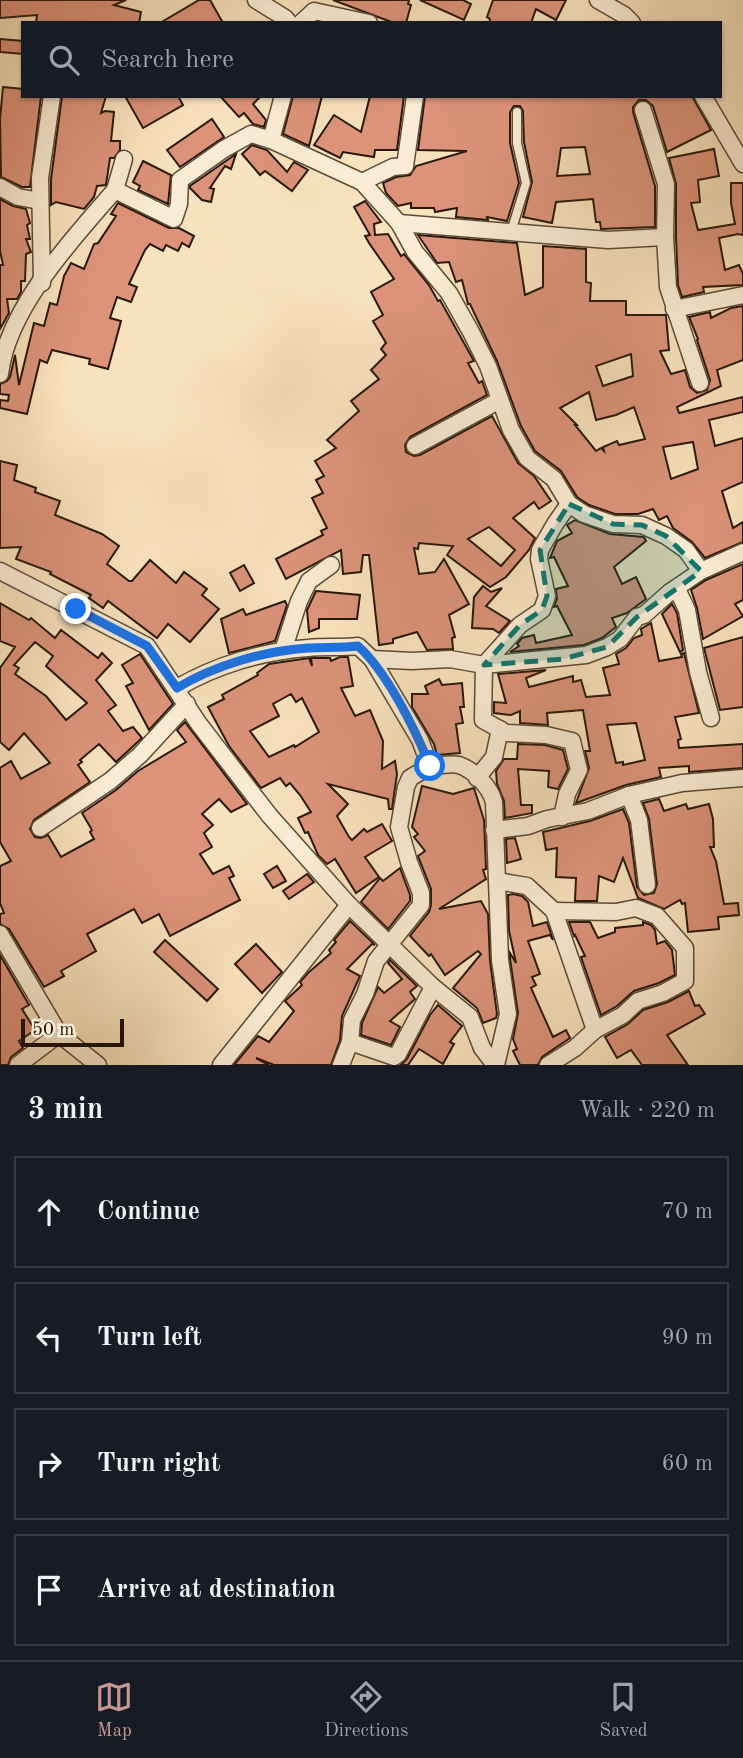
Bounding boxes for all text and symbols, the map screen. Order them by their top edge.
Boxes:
search box [21,21,722,98]
icon: search [45,41,83,79]
text: Search here [101,47,234,73]
route end [60,593,91,624]
route start [414,750,445,781]
scale bar [21,1016,124,1048]
text: 50 m [32,1021,74,1040]
text: 3 min [28,1095,103,1125]
text: Walk · 220 m [579,1099,715,1122]
icon: ahead [30,1193,68,1231]
text: Continue [97,1199,200,1225]
text: 70 m [662,1200,713,1223]
icon: left [30,1319,68,1357]
text: Turn left [97,1325,202,1351]
text: 90 m [662,1326,713,1349]
icon: right [30,1445,68,1483]
text: Turn right [97,1451,220,1477]
text: 60 m [662,1452,713,1475]
icon: arrive [30,1571,68,1609]
text: Arrive at destination [97,1577,336,1603]
tab: Map [95,1678,133,1743]
tab: Directions [324,1678,409,1743]
tab: Saved [599,1678,648,1743]

